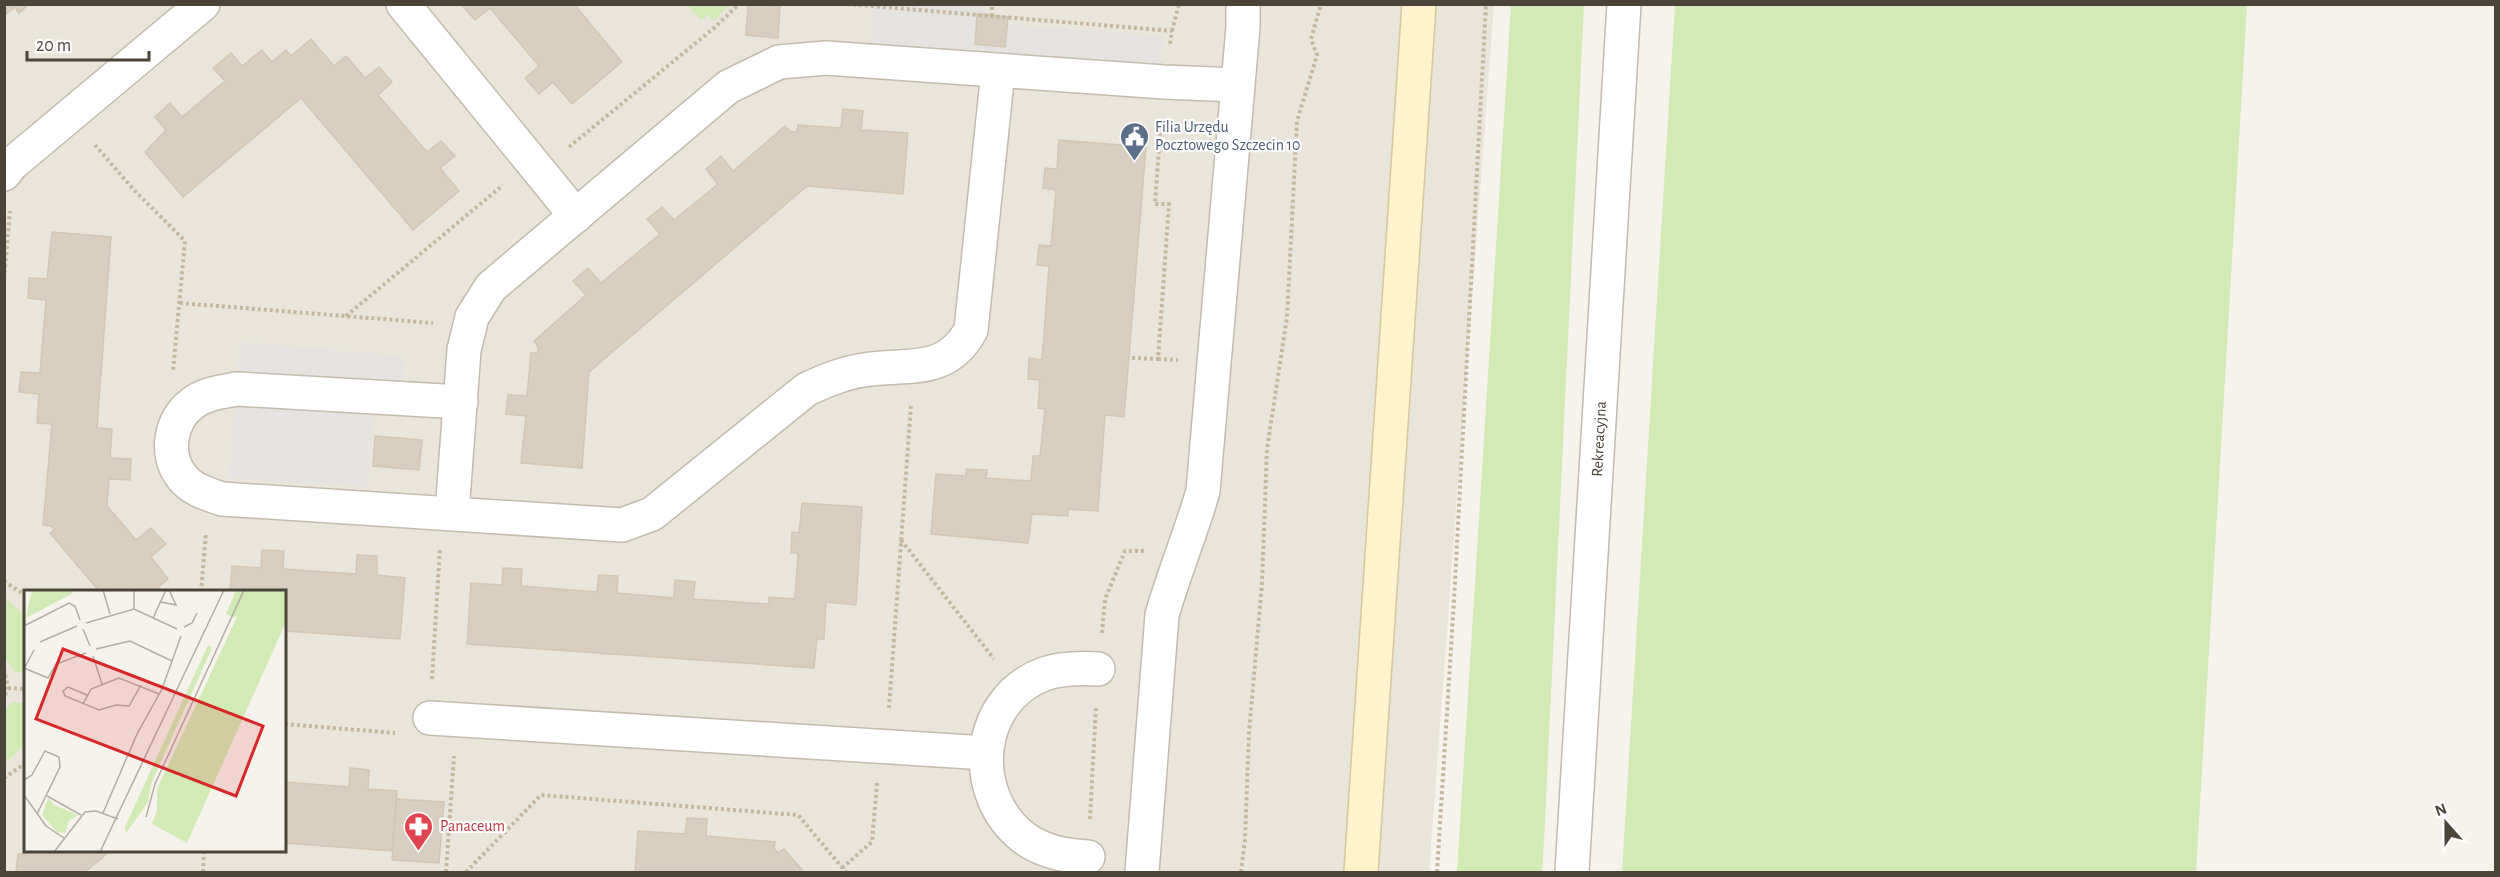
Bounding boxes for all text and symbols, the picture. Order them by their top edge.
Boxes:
scale bar [27,24,148,62]
text: 20 m [36,37,71,55]
place label: Filia Urzędu Pocztowego Szczecin 10 [1155,119,1301,153]
public building icon: Filia Urzędu Pocztowego Szczecin 10 [1118,120,1150,162]
street label: Rekreacyjna [1589,401,1610,477]
inset map [24,590,286,853]
north arrow [2416,793,2476,853]
text: N [2433,800,2449,819]
pharmacy icon: Panaceum [403,810,435,852]
place label: Panaceum [440,818,505,834]

